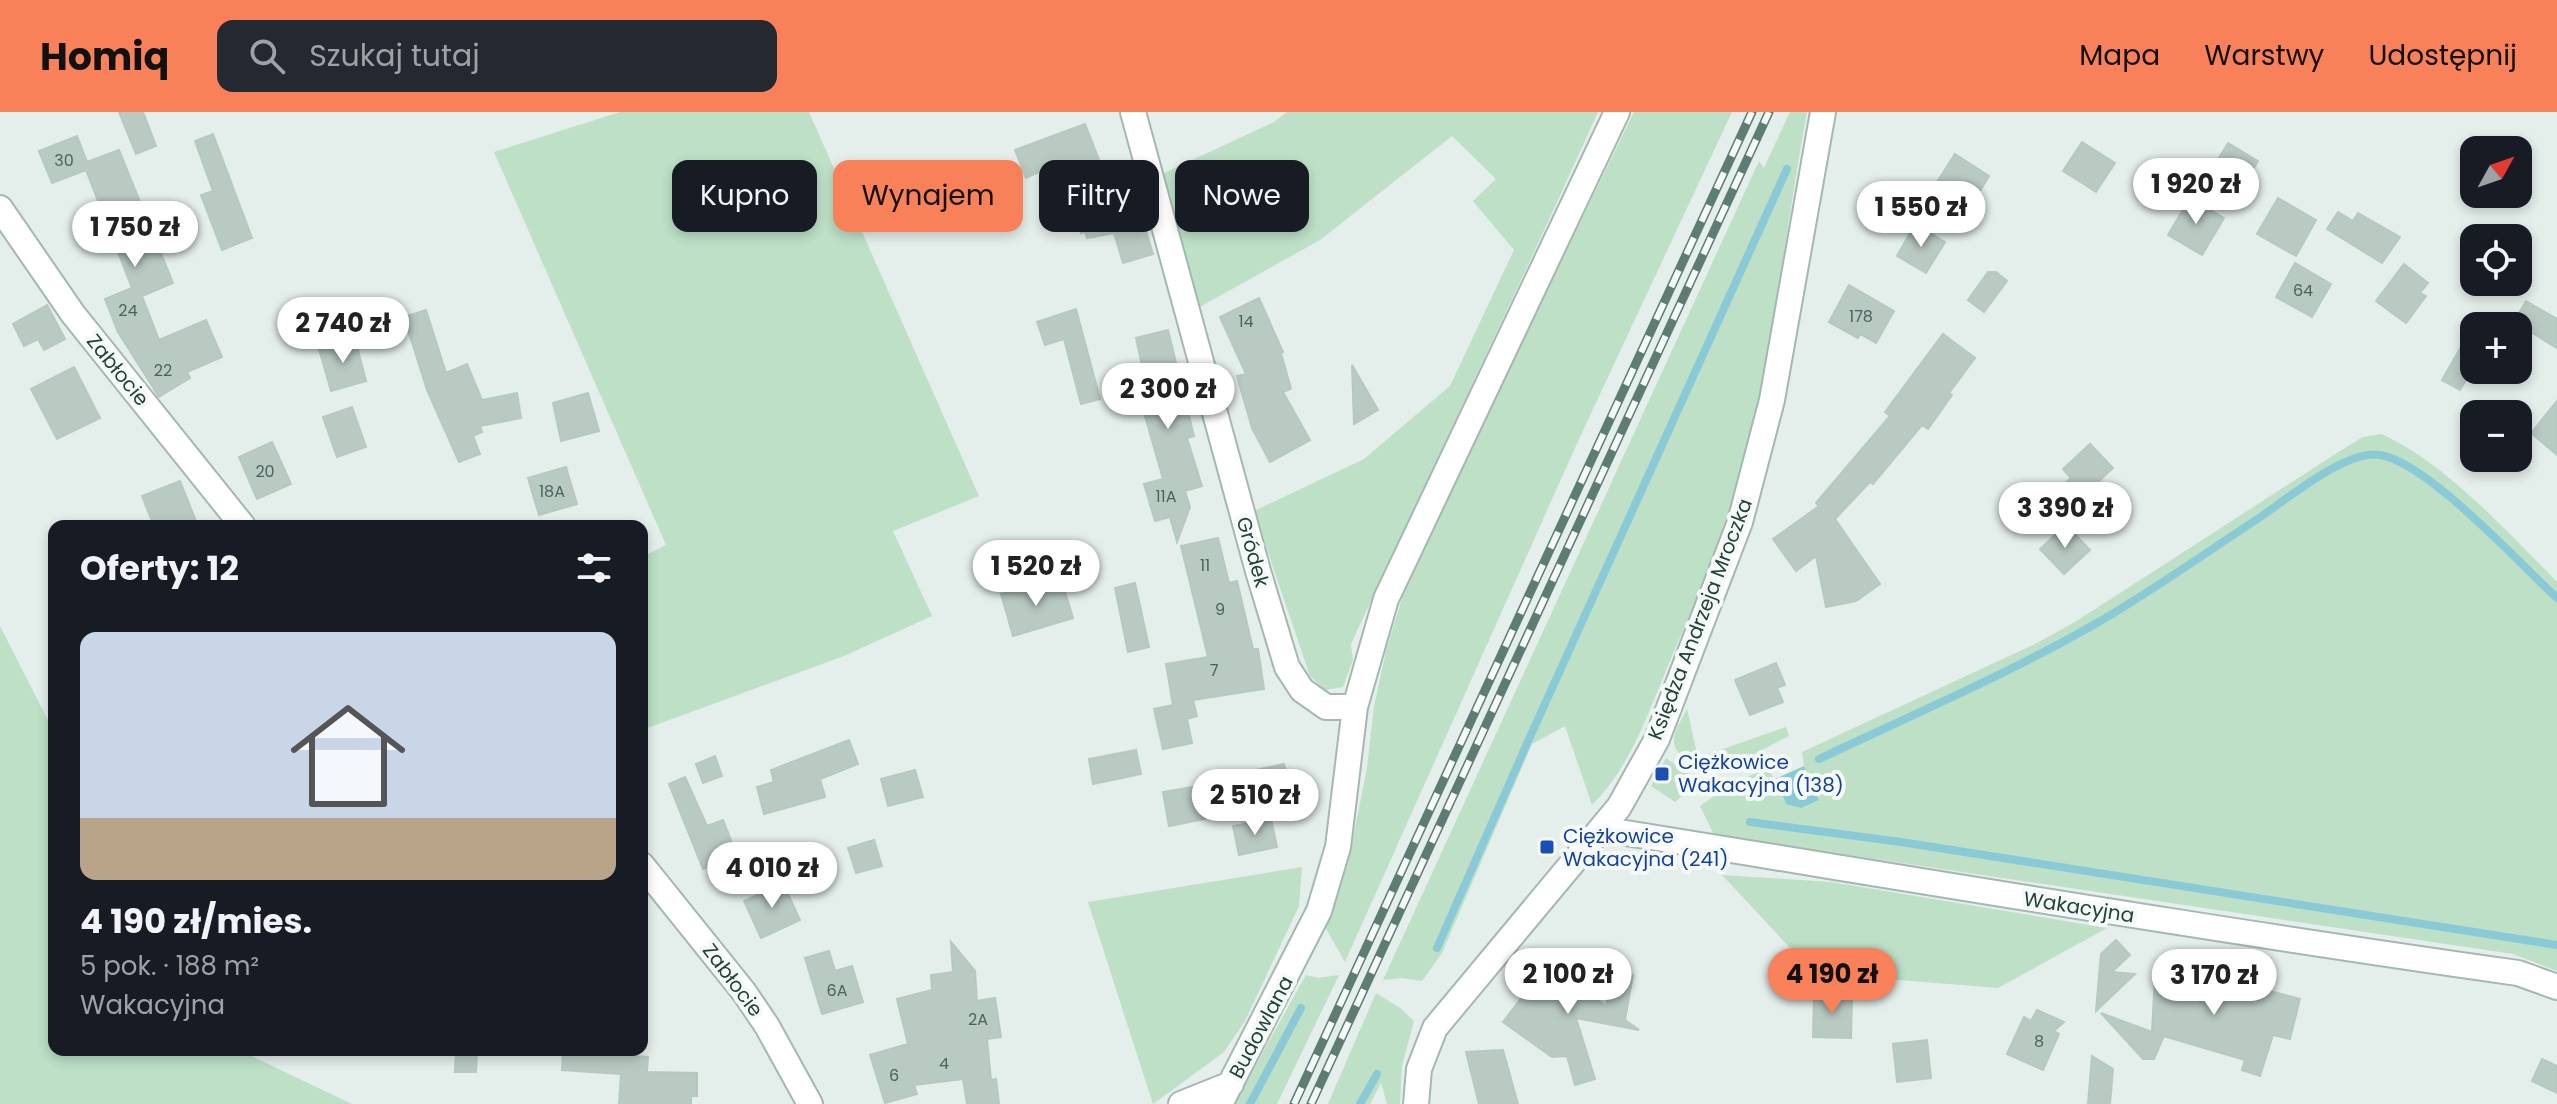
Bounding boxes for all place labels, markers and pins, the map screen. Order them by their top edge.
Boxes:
pin: 1 920 zł [2113,158,2279,226]
pin: 1 550 zł [1838,181,2004,249]
pin: 1 750 zł [52,201,218,269]
pin: 2 740 zł [260,297,426,365]
pin: 2 300 zł [1085,363,1251,431]
pin: 3 390 zł [1982,482,2148,550]
pin: 1 520 zł [953,540,1119,608]
place label: Ciężkowice Wakacyjna (138) [1678,748,1844,799]
marker: Ciężkowice Wakacyjna (138) [1653,765,1671,783]
pin: 2 510 zł [1172,769,1338,837]
place label: Ciężkowice Wakacyjna (241) [1563,822,1729,873]
marker: Ciężkowice Wakacyjna (241) [1538,838,1556,856]
pin: 4 010 zł [689,842,855,910]
pin: 2 100 zł [1485,948,1651,1016]
pin: 4 190 zł [1749,948,1915,1016]
pin: 3 170 zł [2131,949,2297,1017]

